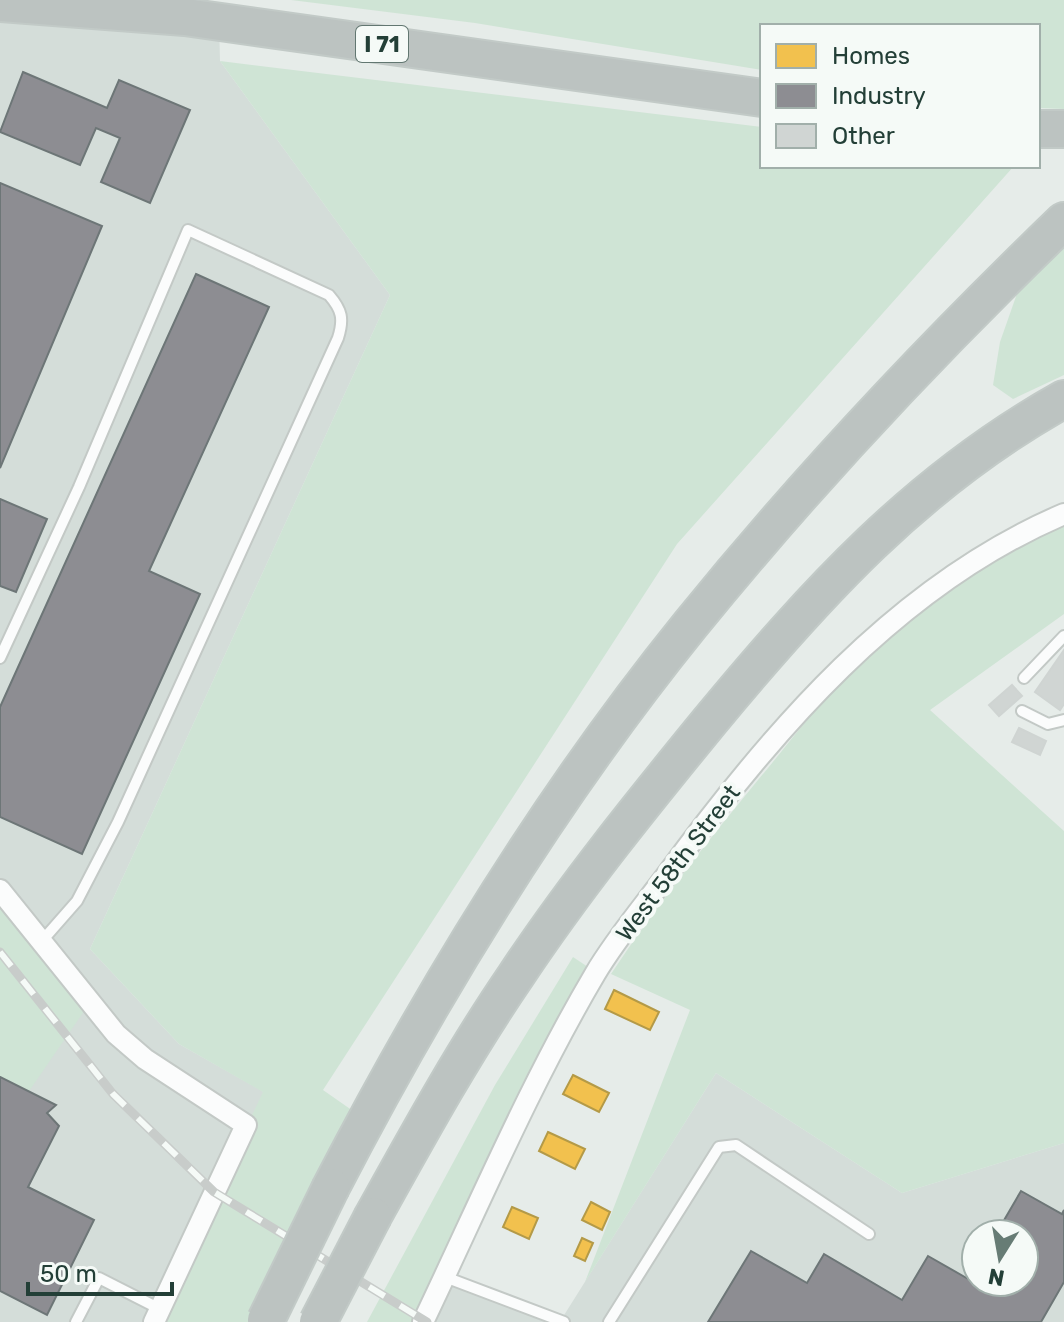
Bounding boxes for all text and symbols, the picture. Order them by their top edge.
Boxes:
legend [760,24,1040,168]
road number: I 71 [356,26,408,62]
text: Homes [832,42,910,70]
text: Industry [832,82,926,110]
text: Other [832,122,895,150]
street label: West 58th Street [610,779,746,947]
north arrow [960,1218,1040,1298]
scale bar [28,1246,172,1296]
text: 50 m [40,1260,97,1288]
text: N [986,1262,1007,1292]

